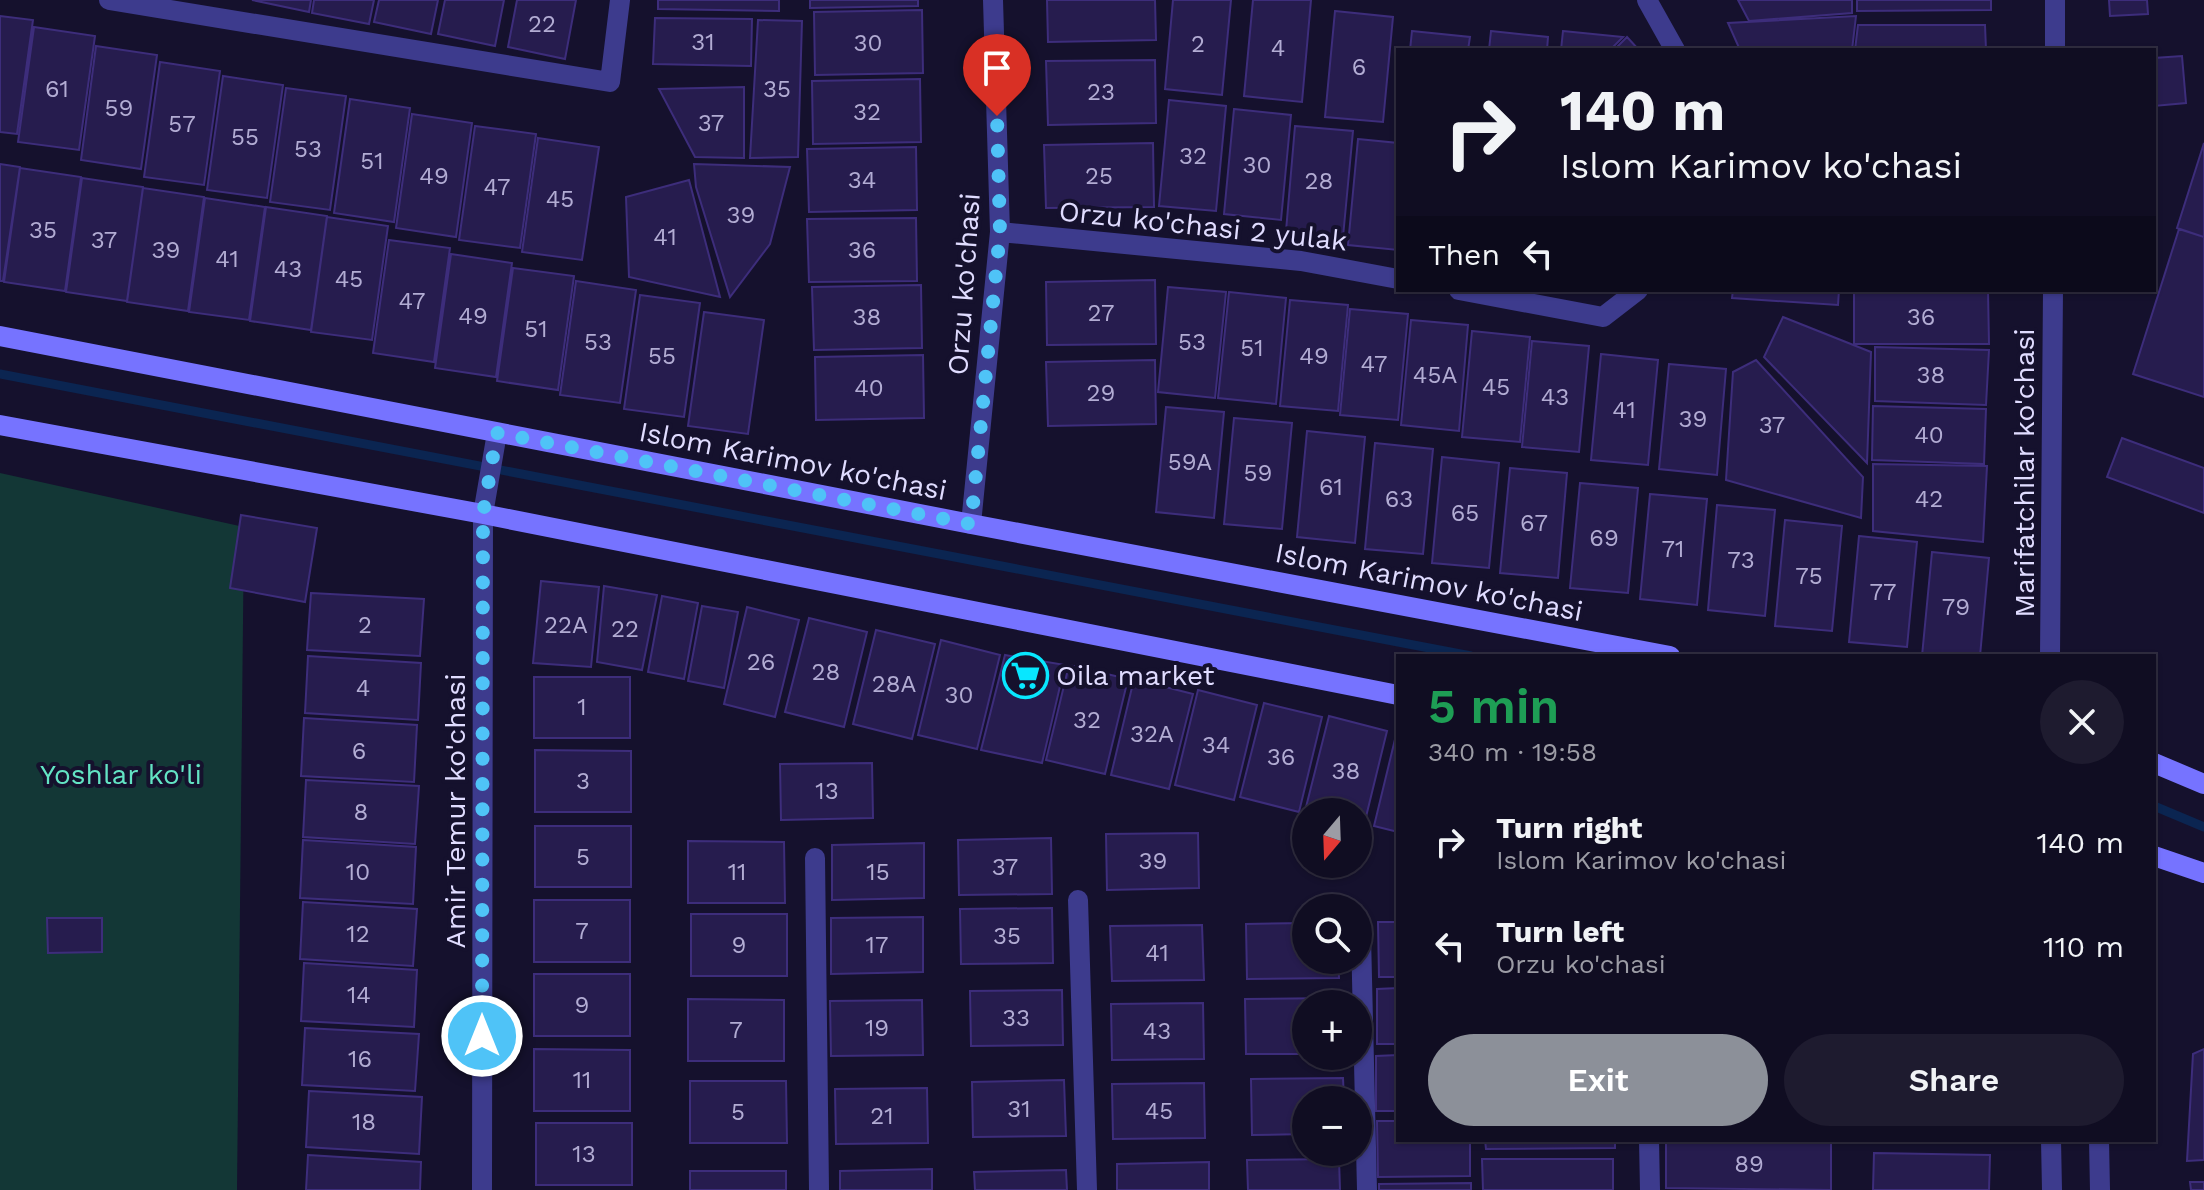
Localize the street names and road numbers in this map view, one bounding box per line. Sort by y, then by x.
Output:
street label: Orzu ko'chasi [941,192,987,376]
street label: Orzu ko'chasi 2 yulak [1057,194,1349,258]
street label: Marifatchilar ko'chasi [2008,328,2041,618]
street label: Islom Karimov ko'chasi [636,415,950,507]
street label: Islom Karimov ko'chasi [1272,536,1586,628]
street label: Amir Temur ko'chasi [439,673,472,949]

